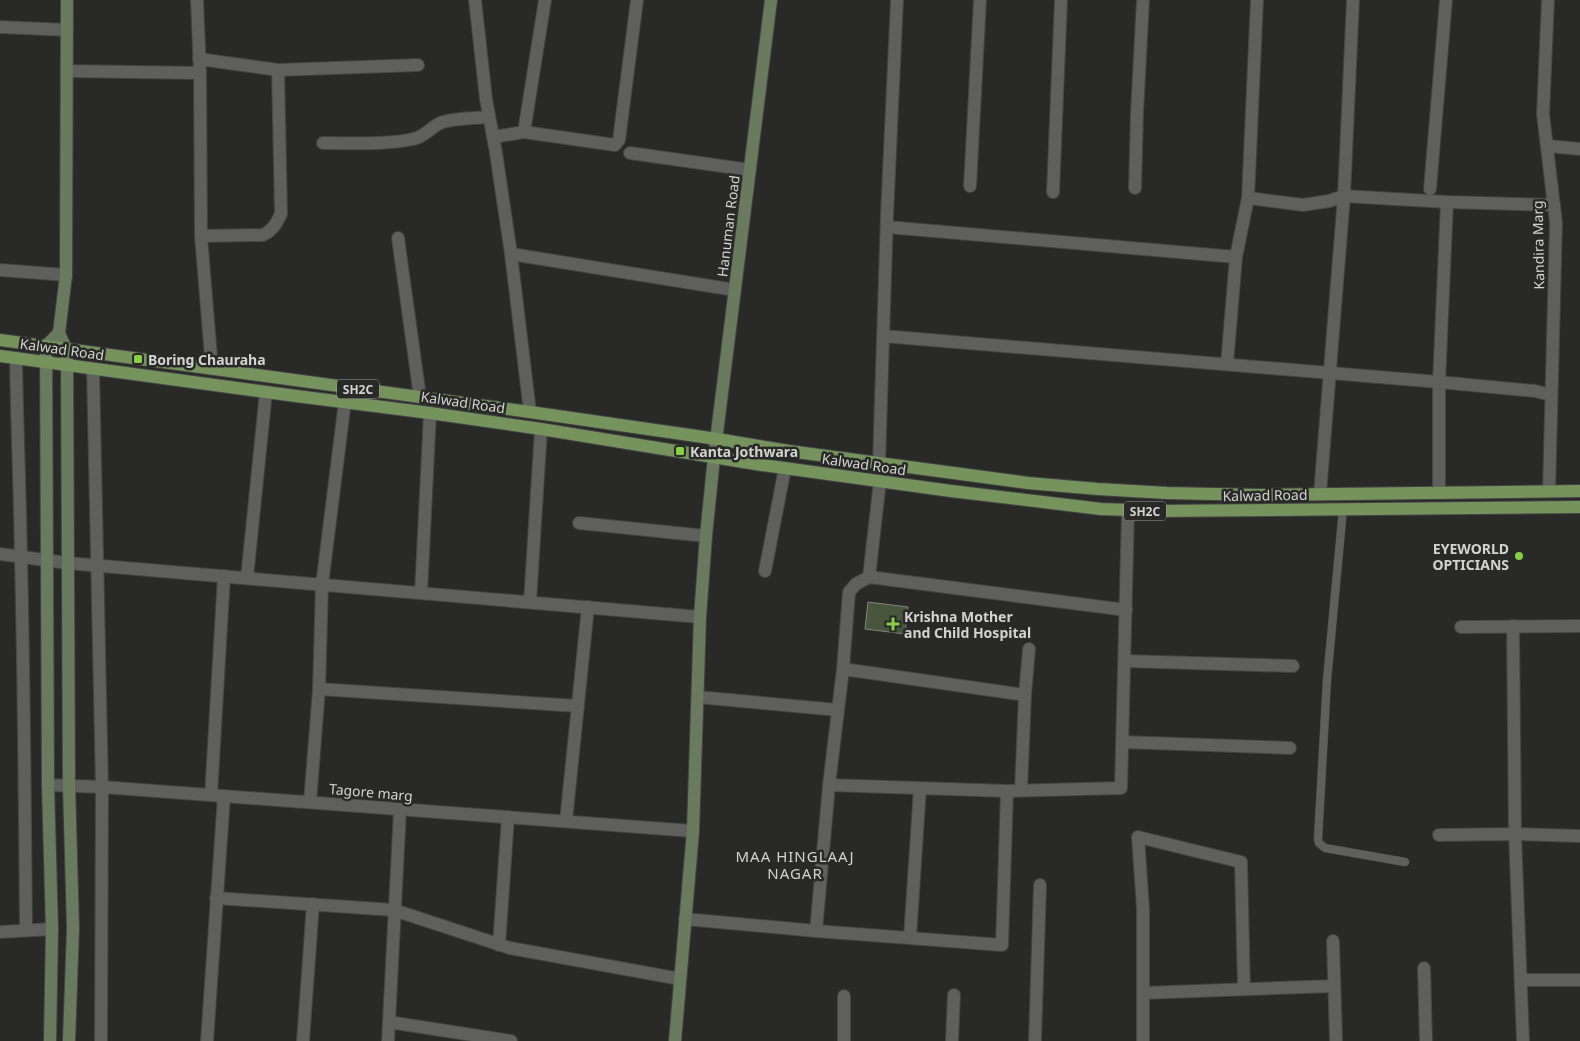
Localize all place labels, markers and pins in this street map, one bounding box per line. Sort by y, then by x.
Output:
place label: Boring Chauraha [148,350,266,369]
marker: Boring Chauraha [132,353,144,365]
place label: Kanta Jothwara [690,442,798,461]
marker: Kanta Jothwara [674,445,686,457]
place label: EYEWORLD OPTICIANS [1432,539,1509,574]
marker: EYEWORLD OPTICIANS [1513,550,1525,562]
place label: Krishna Mother and Child Hospital [904,607,1031,642]
marker: Krishna Mother and Child Hospital [886,617,900,631]

